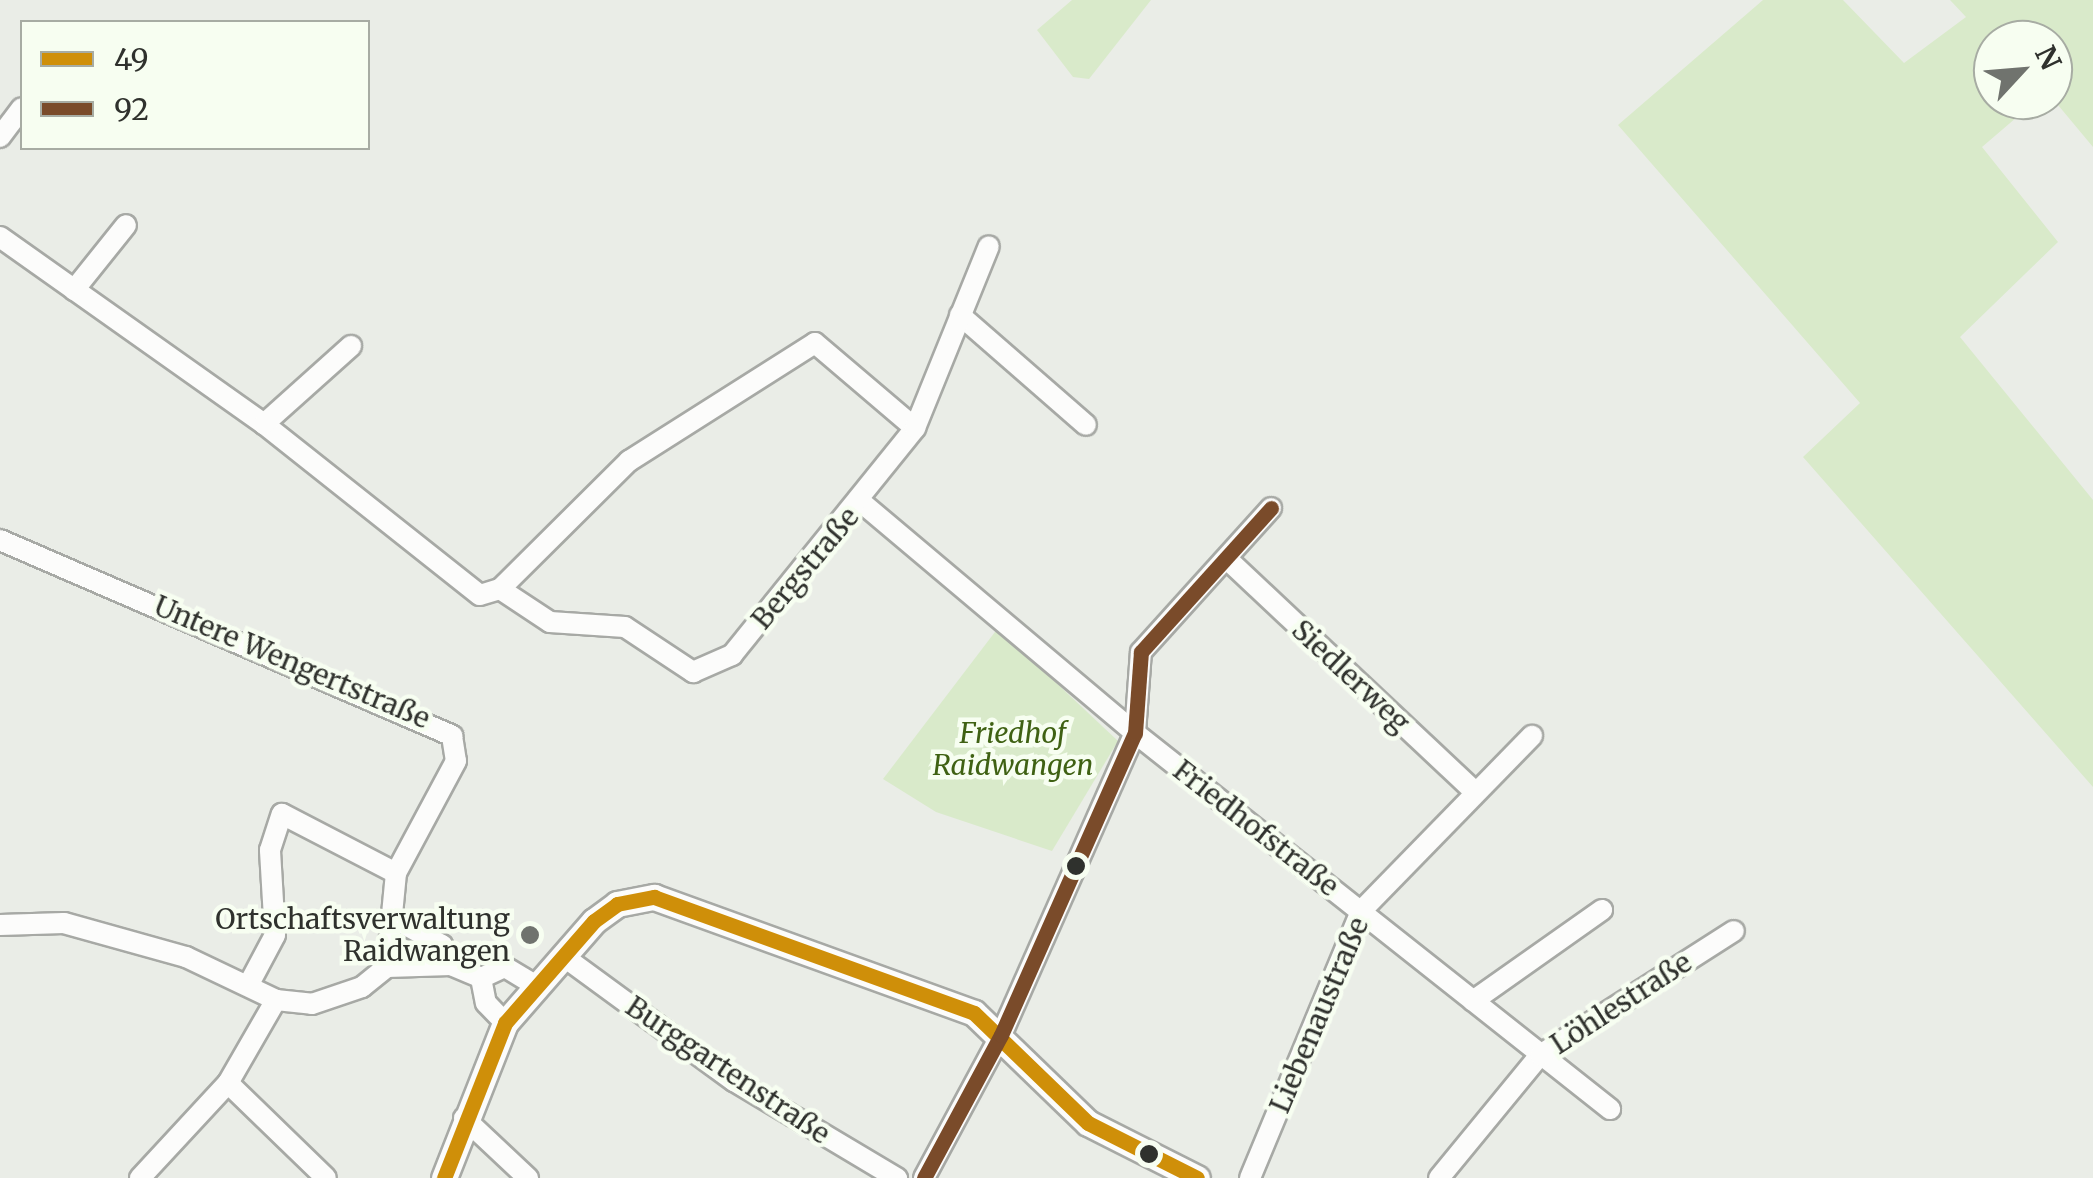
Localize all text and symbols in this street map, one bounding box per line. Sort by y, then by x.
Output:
legend [20,20,370,150]
north arrow [1973,20,2073,120]
text: 49 [114,40,149,78]
text: N [2027,40,2069,76]
text: 92 [114,90,149,128]
street label: Bergstraße [744,500,866,636]
street label: Untere Wengertstraße [149,589,435,735]
street label: Siedlerweg [1285,613,1417,739]
park label: Friedhof Raidwangen [933,716,1093,782]
street label: Friedhofstraße [1167,753,1345,903]
unlabelled marker [1066,856,1086,876]
place label: Ortschaftsverwaltung Raidwangen [215,902,510,968]
street label: Liebenaustraße [1263,912,1375,1118]
marker: Ortschaftsverwaltung Raidwangen [519,924,541,946]
street label: Löhlestraße [1544,945,1698,1061]
street label: Burggartenstraße [620,989,836,1151]
unlabelled marker [1139,1144,1159,1164]

